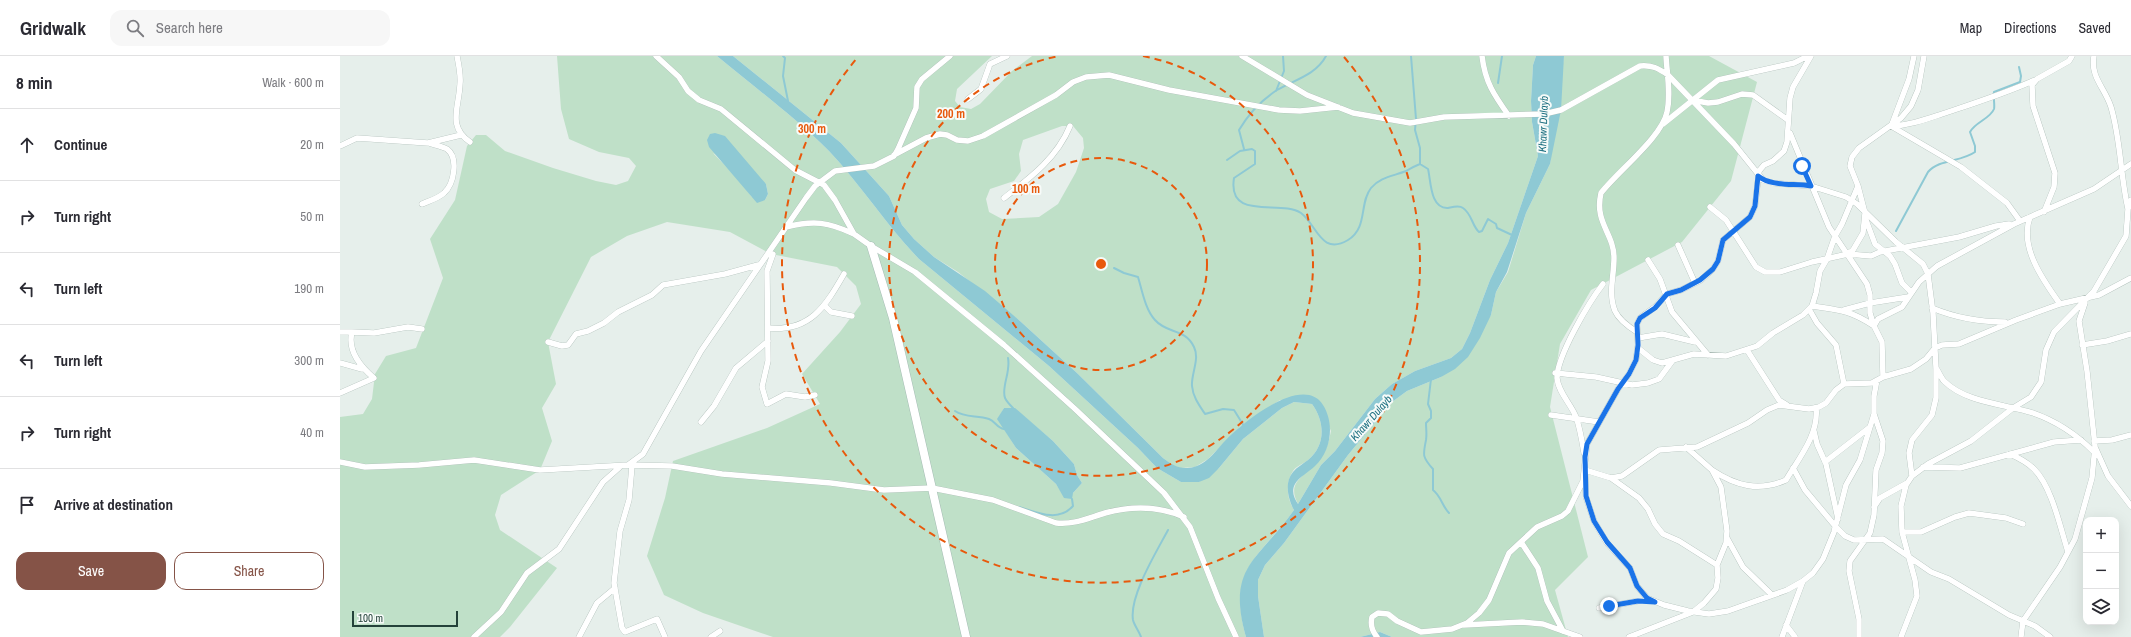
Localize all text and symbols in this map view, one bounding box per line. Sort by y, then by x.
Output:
search box [110,10,390,46]
text: Gridwalk [20,15,86,41]
icon: search [124,17,146,39]
text: Search here [156,17,223,38]
text: Map [1960,19,1982,37]
text: Directions [2004,19,2056,37]
text: Saved [2078,19,2111,37]
text: 8 min [16,71,52,94]
text: Walk · 600 m [262,74,324,91]
water label: Khawr Dulayb [1535,96,1551,152]
text: 200 m [937,106,965,122]
text: 300 m [798,121,826,137]
icon: ahead [16,134,38,156]
text: Continue [54,134,107,155]
text: 20 m [300,136,324,153]
route start [1793,157,1811,175]
text: 100 m [1012,181,1040,197]
icon: right [16,206,38,228]
text: Turn right [54,206,111,227]
text: 50 m [300,208,324,225]
centre of rings [1094,257,1108,271]
icon: left [16,278,38,300]
text: Turn left [54,278,102,299]
text: 190 m [294,280,324,297]
icon: left [16,350,38,372]
text: Turn left [54,350,102,371]
text: 300 m [294,352,324,369]
water label: Khawr Dulayb [1347,392,1395,444]
icon: right [16,422,38,444]
text: Turn right [54,422,111,443]
text: 40 m [300,424,324,441]
icon: arrive [16,494,38,516]
text: Arrive at destination [54,494,173,515]
map controls [2083,517,2119,625]
button: + [2083,517,2119,553]
button: Save [16,552,166,590]
button: Share [174,552,324,590]
button: − [2083,553,2119,589]
button: layers [2083,589,2119,625]
route end [1600,597,1618,615]
scale bar [352,609,458,628]
text: 100 m [358,611,383,625]

